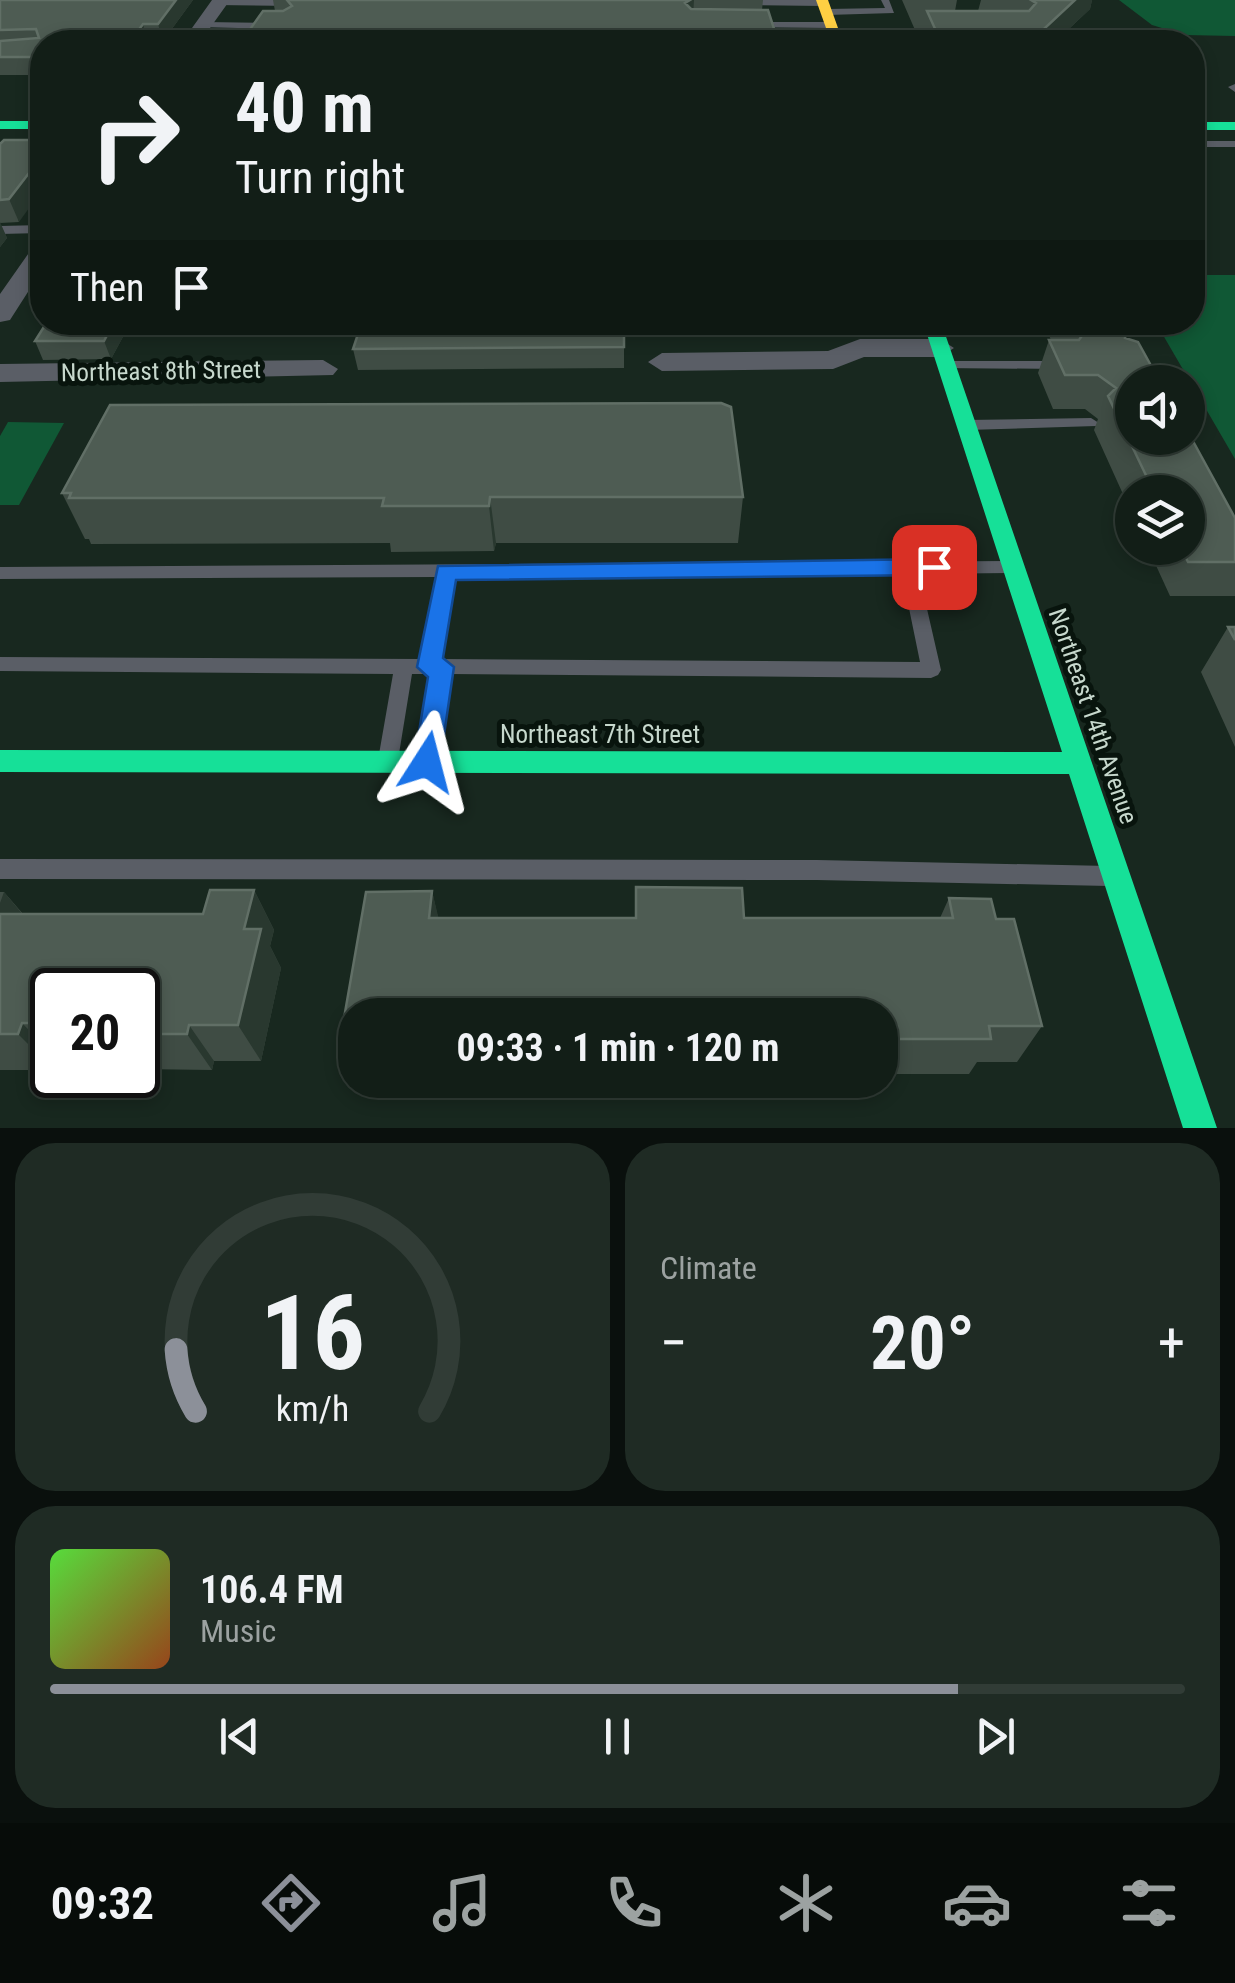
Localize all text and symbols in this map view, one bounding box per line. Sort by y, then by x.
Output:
text: 40 m [235,67,374,149]
icon: right [70,70,200,200]
text: Turn right [235,151,405,204]
icon: arrive [164,260,219,315]
text: Then [70,266,144,310]
street label: Northeast 8th Street [61,355,261,387]
map controls [1115,365,1205,565]
button: sound [1115,365,1205,455]
button: layers [1115,475,1205,565]
pin [892,525,977,610]
icon: arrive [907,540,962,595]
street label: Northeast 14th Avenue [1043,605,1143,827]
position arrow [375,710,479,814]
street label: Northeast 7th Street [500,720,700,749]
speed limit sign: 20 [30,968,160,1098]
text: 09:33 · 1 min · 120 m [457,1026,779,1070]
text: Climate [660,1249,757,1287]
text: 16 [260,1273,365,1394]
text: 20° [870,1299,975,1387]
text: − [660,1311,688,1375]
text: + [1158,1311,1185,1375]
text: km/h [276,1388,349,1430]
text: 106.4 FM [200,1568,344,1612]
text: Music [200,1612,276,1650]
icon: previous [212,1709,267,1764]
icon: pause [590,1709,645,1764]
icon: next [968,1709,1023,1764]
icon: directions [256,1868,326,1938]
icon: music [427,1868,497,1938]
icon: phone [599,1868,669,1938]
icon: climate [771,1868,841,1938]
icon: car [942,1868,1012,1938]
icon: filters [1114,1868,1184,1938]
text: 09:32 [51,1877,154,1930]

